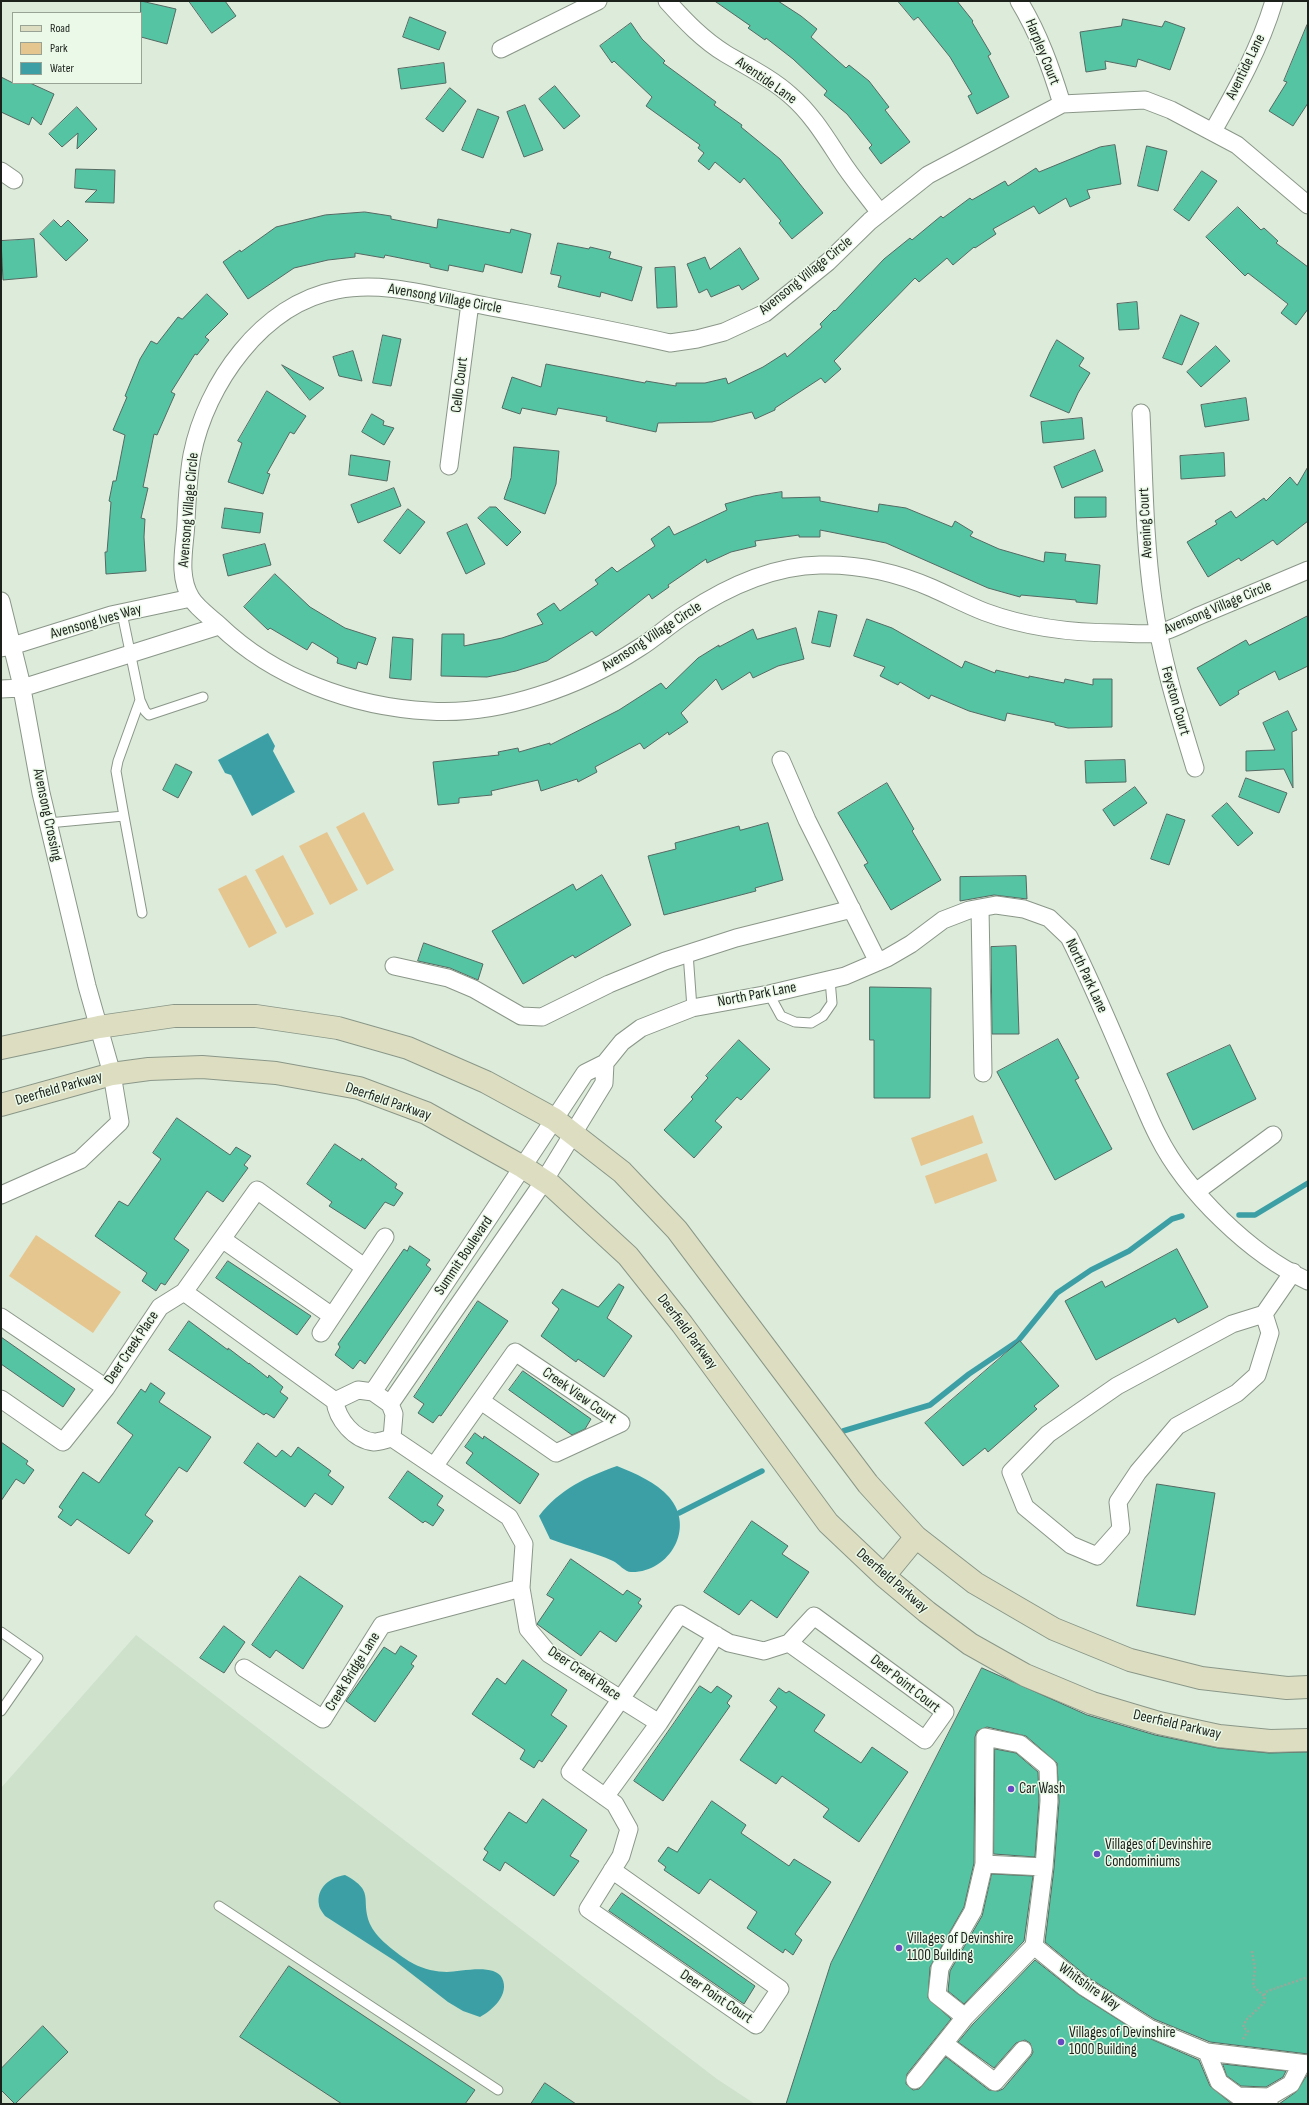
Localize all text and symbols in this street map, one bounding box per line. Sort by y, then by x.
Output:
legend [12,12,142,84]
street label: Harpley Court [1021,16,1063,88]
text: Road [50,21,70,36]
street label: Aventide Lane [1223,31,1269,103]
text: Park [50,41,68,56]
street label: Aventide Lane [732,53,800,109]
text: Water [50,61,74,76]
street label: Avensong Village Circle [756,233,856,319]
street label: Avensong Village Circle [387,280,503,318]
street label: Cello Court [448,356,472,414]
street label: Avensong Village Circle [175,452,203,568]
street label: Avening Court [1135,487,1157,559]
street label: Avensong Village Circle [1162,577,1274,639]
street label: Avensong Village Circle [599,598,705,676]
street label: Avensong Ives Way [48,600,144,644]
street label: Feyston Court [1157,665,1193,737]
street label: Avensong Crossing [28,767,66,863]
street label: North Park Lane [1061,936,1111,1016]
street label: North Park Lane [716,979,798,1011]
street label: Deerfield Parkway [13,1068,105,1110]
street label: Deerfield Parkway [343,1079,433,1125]
street label: Summit Boulevard [431,1213,497,1299]
street label: Deerfield Parkway [653,1291,721,1373]
street label: Deer Creek Place [101,1308,163,1388]
street label: Creek View Court [538,1364,620,1428]
street label: Deerfield Parkway [852,1545,932,1617]
street label: Creek Bridge Lane [322,1629,384,1715]
street label: Deer Creek Place [544,1643,624,1705]
street label: Deer Point Court [866,1651,944,1717]
street label: Deerfield Parkway [1131,1706,1223,1744]
place label: Car Wash [1019,1780,1065,1798]
marker: Car Wash [1006,1784,1016,1794]
place label: Villages of Devinshire Condominiums [1105,1836,1212,1871]
marker: Villages of Devinshire Condominiums [1092,1849,1102,1859]
place label: Villages of Devinshire 1100 Building [907,1930,1014,1965]
marker: Villages of Devinshire 1100 Building [894,1943,904,1953]
street label: Whitshire Way [1055,1959,1123,2015]
street label: Deer Point Court [676,1966,756,2028]
place label: Villages of Devinshire 1000 Building [1069,2024,1176,2059]
marker: Villages of Devinshire 1000 Building [1056,2037,1066,2047]

